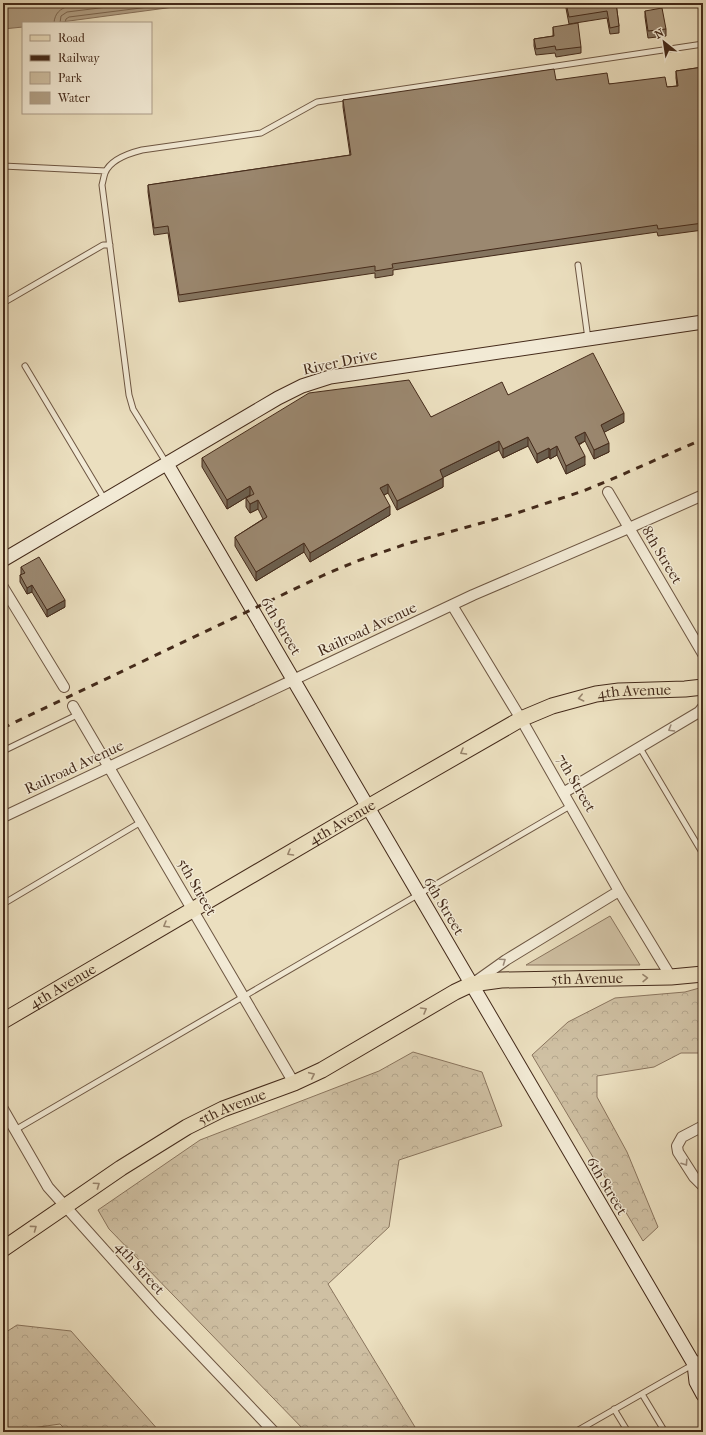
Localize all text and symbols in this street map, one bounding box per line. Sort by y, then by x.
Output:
legend [22,22,152,114]
north arrow [644,22,684,62]
text: N [652,26,667,41]
text: Road [58,31,85,45]
text: Railway [58,51,100,65]
text: Park [58,71,83,85]
text: Water [57,91,91,105]
street label: River Drive [301,345,380,379]
street label: 8th Street [638,523,687,588]
street label: 6th Street [257,594,306,659]
street label: Railroad Avenue [315,598,420,660]
street label: 4th Avenue [596,680,672,703]
one-way arrow [578,693,584,701]
one-way arrow [668,724,675,732]
street label: Railroad Avenue [22,736,127,798]
one-way arrow [460,747,467,754]
street label: 7th Street [552,751,600,816]
street label: 4th Avenue [305,795,379,849]
one-way arrow [287,848,295,855]
street label: 5th Street [173,855,221,919]
street label: 6th Street [420,874,469,939]
one-way arrow [163,921,170,928]
street label: 4th Avenue [26,959,100,1013]
one-way arrow [499,959,506,966]
street label: 5th Avenue [551,969,624,988]
one-way arrow [642,974,648,982]
one-way arrow [420,1007,427,1014]
one-way arrow [307,1072,315,1080]
street label: 5th Avenue [195,1085,269,1129]
street label: 6th Street [583,1154,632,1219]
one-way arrow [680,1159,688,1166]
one-way arrow [93,1183,100,1190]
one-way arrow [30,1225,37,1233]
street label: 4th Street [111,1238,169,1299]

